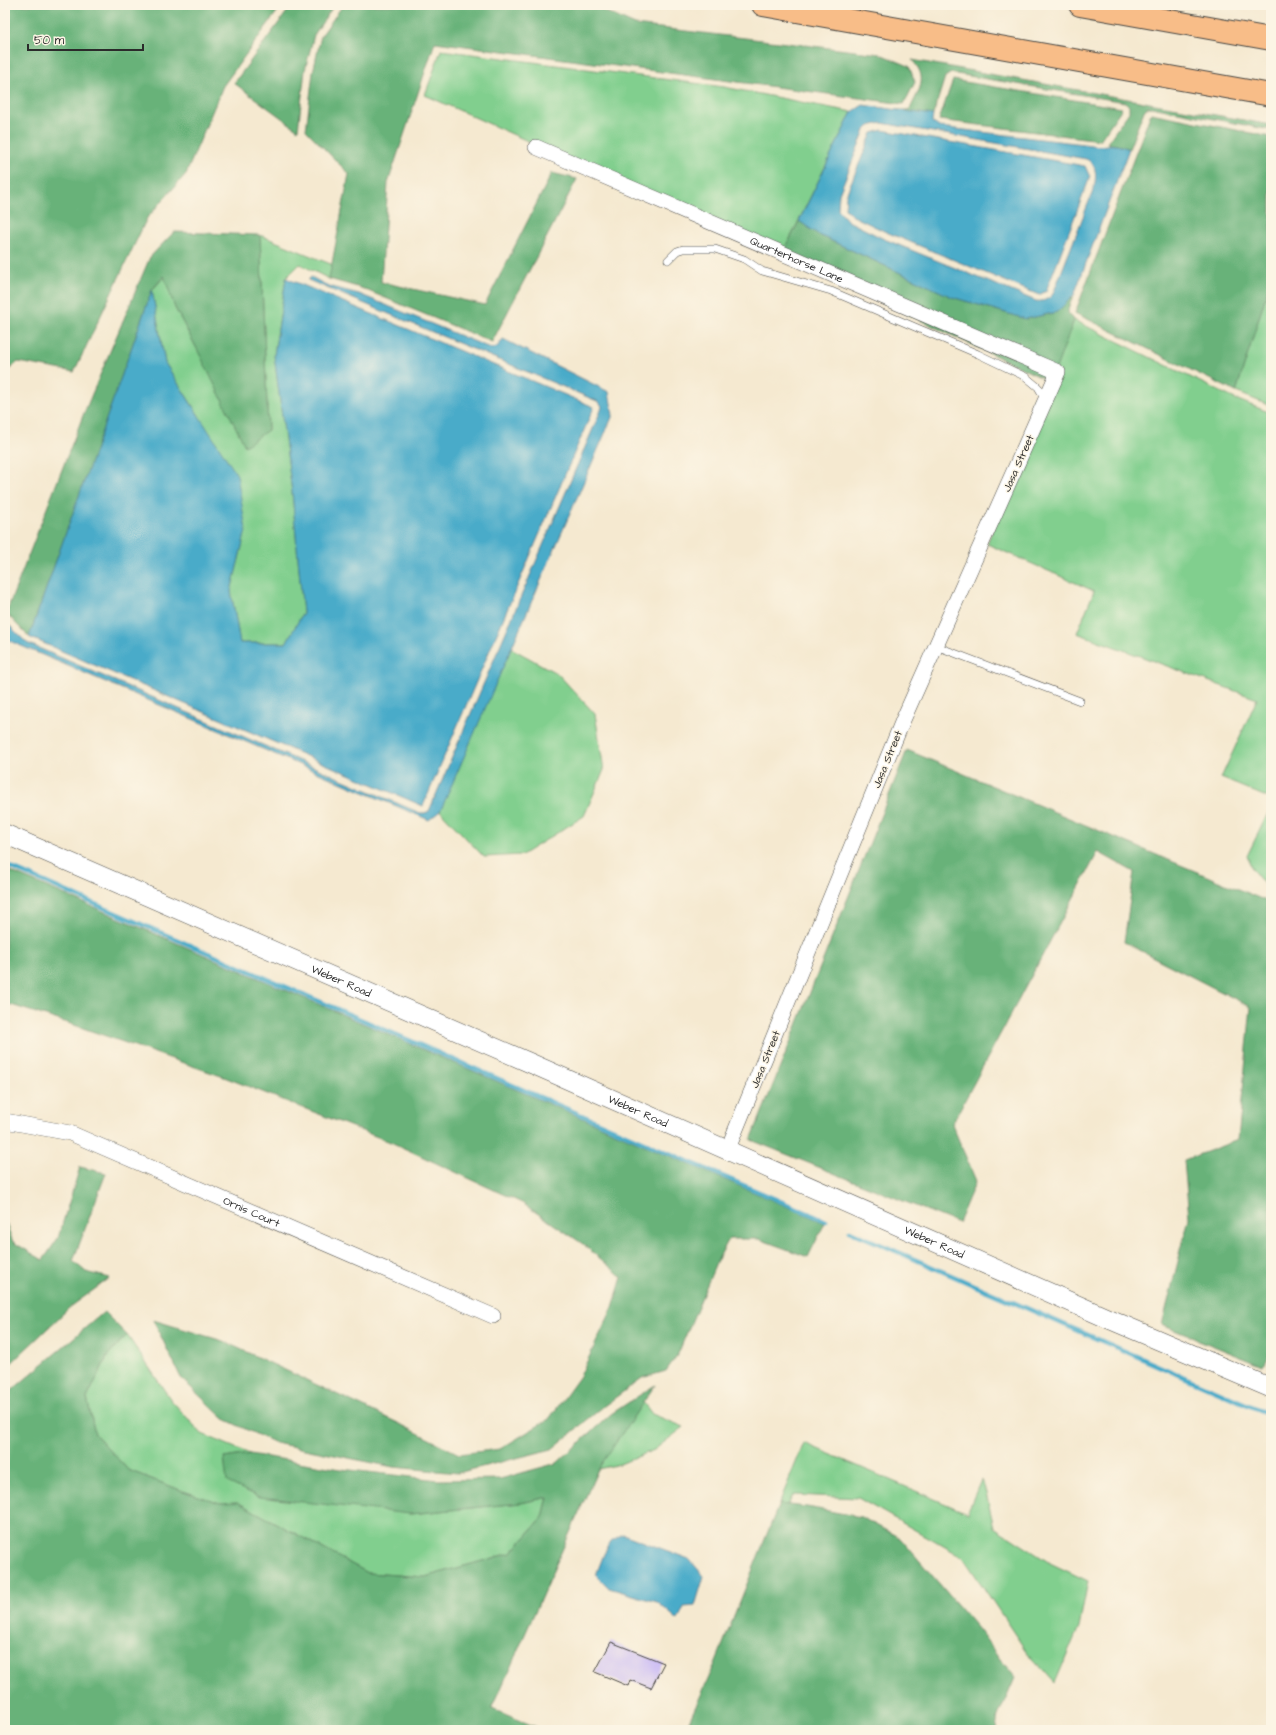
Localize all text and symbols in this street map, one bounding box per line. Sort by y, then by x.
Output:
scale bar [28,26,143,52]
text: 50 m [34,32,65,49]
street label: Quarterhorse Lane [748,233,845,287]
street label: Jasa Street [999,432,1038,494]
street label: Jasa Street [869,728,906,790]
street label: Weber Road [309,961,374,1001]
street label: Jasa Street [747,1028,784,1090]
street label: Weber Road [606,1091,671,1131]
street label: Ornis Court [221,1193,283,1231]
street label: Weber Road [902,1222,967,1262]

